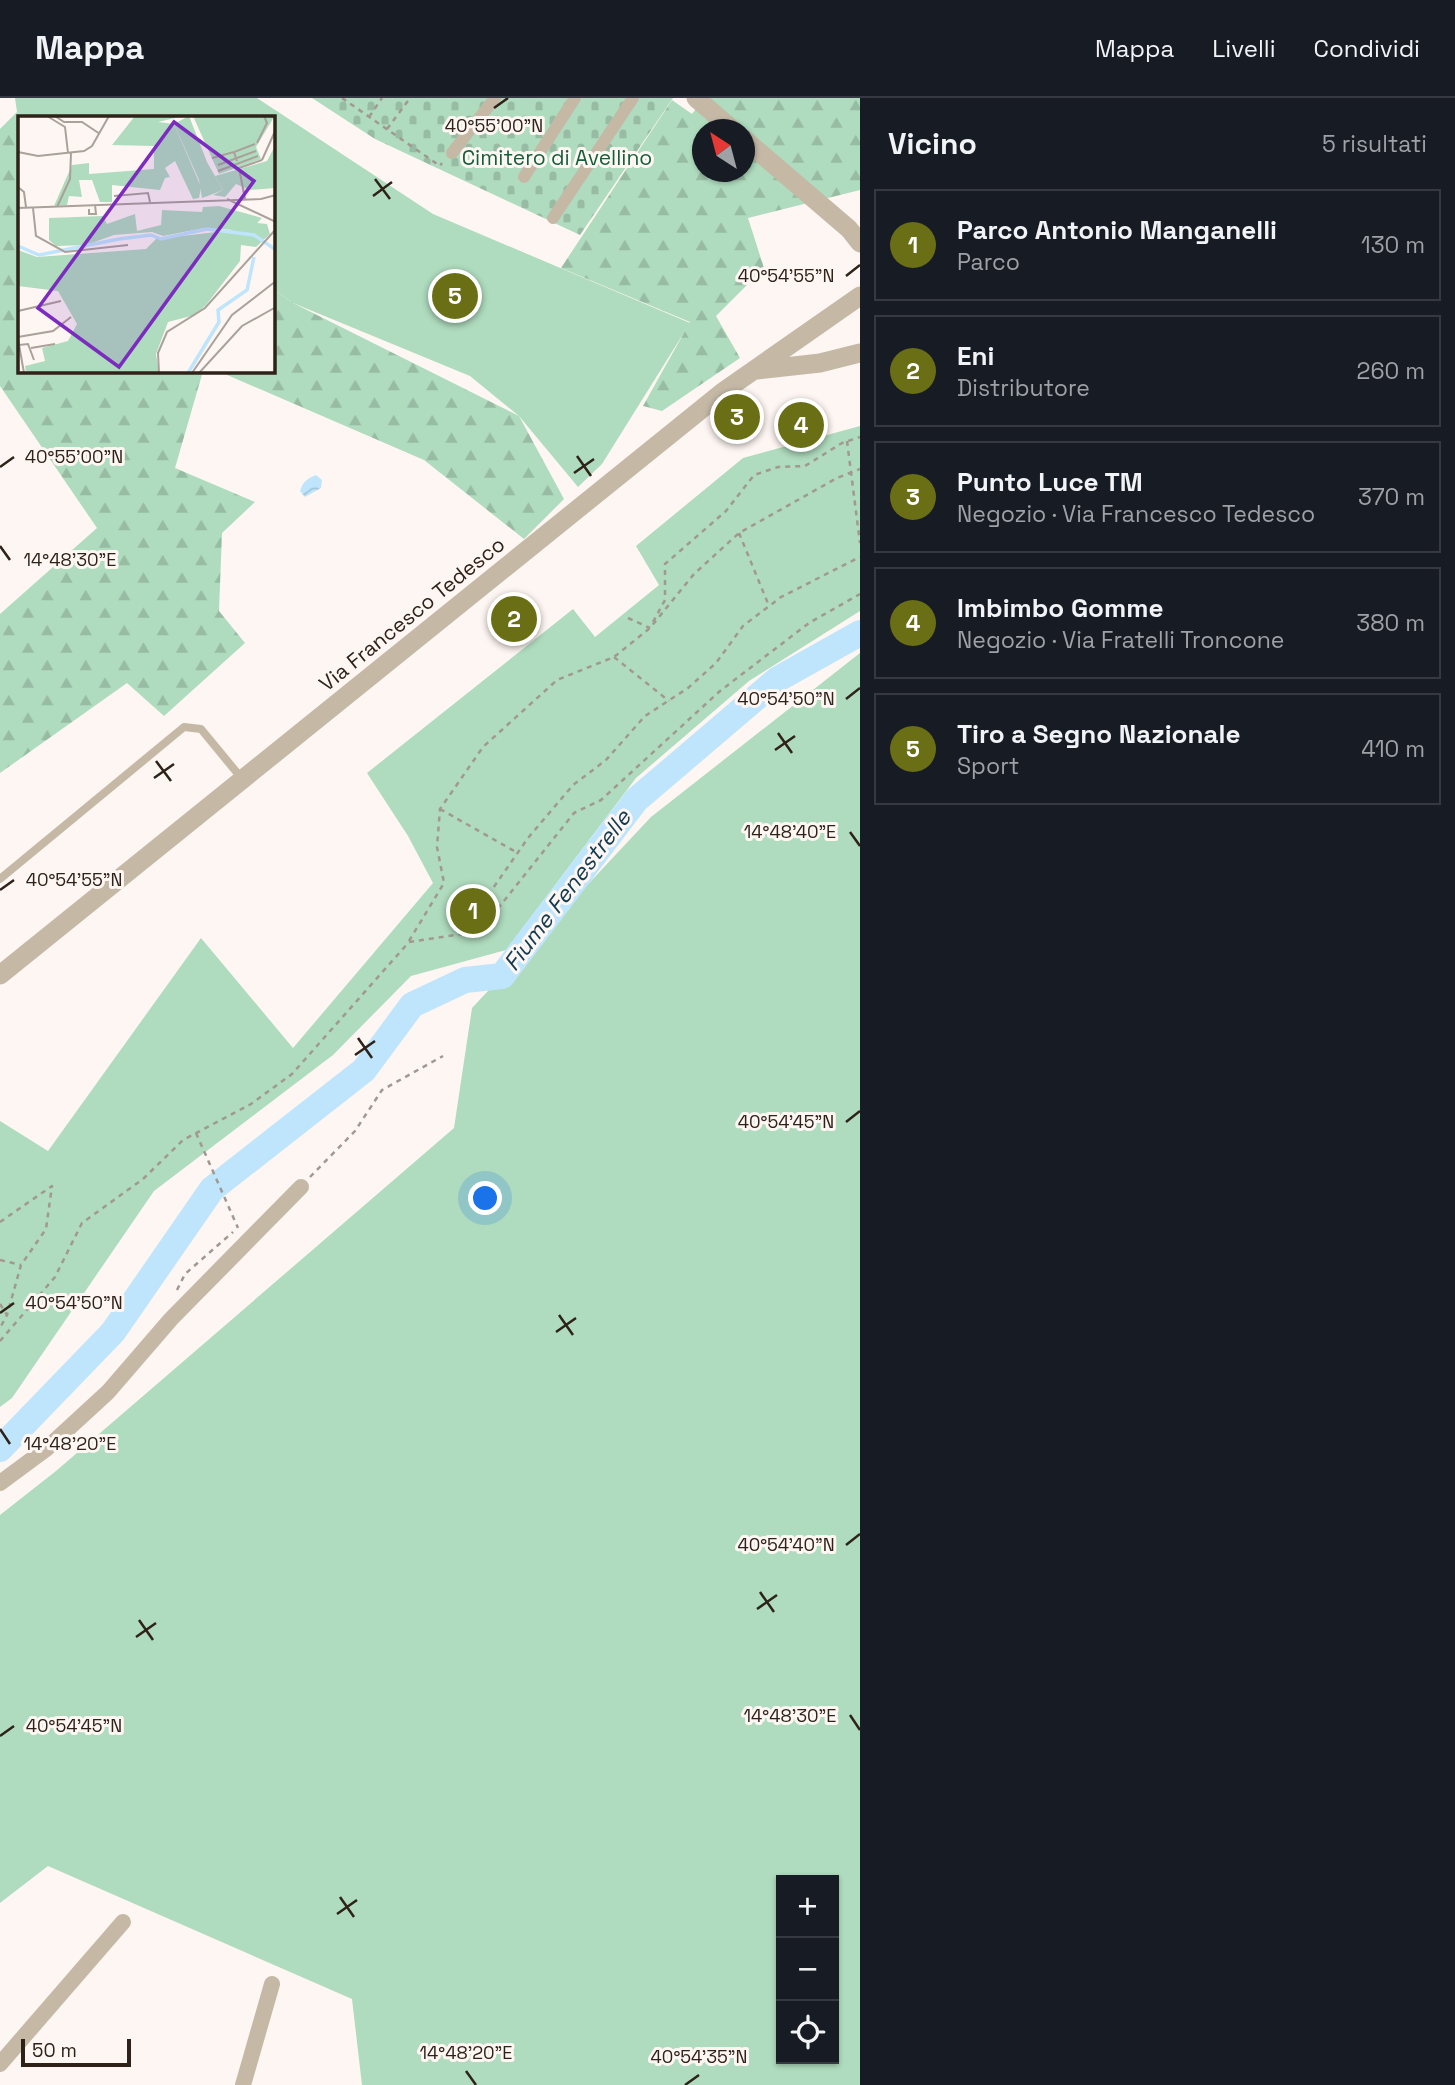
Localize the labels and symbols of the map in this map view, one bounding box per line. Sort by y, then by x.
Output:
text: 40°55'00"N [445,114,543,137]
inset map [18,116,275,373]
north arrow [692,119,755,182]
park label: Cimitero di Avellino [462,144,652,171]
text: 40°54'55"N [738,264,834,287]
pin: 5 [432,270,478,322]
pin: 3 [714,391,760,443]
pin: 4 [778,399,824,451]
text: 40°55'00"N [25,445,123,468]
street label: Via Francesco Tedesco [313,530,510,697]
text: 14°48'30"E [24,548,116,571]
pin: 2 [491,593,537,645]
text: 40°54'50"N [737,687,835,710]
water label: Fiume Fenestrelle [497,802,638,977]
text: 14°48'40"E [744,820,836,843]
text: 40°54'55"N [26,868,122,891]
pin: 1 [450,885,496,937]
text: 40°54'45"N [738,1110,834,1133]
your location [468,1181,502,1215]
text: 40°54'50"N [25,1291,123,1314]
text: 14°48'20"E [24,1432,116,1455]
text: 40°54'40"N [737,1533,835,1556]
text: 14°48'30"E [744,1704,836,1727]
text: 40°54'45"N [26,1714,122,1737]
scale bar [21,2036,131,2068]
text: 14°48'20"E [420,2041,512,2064]
text: 40°54'35"N [651,2045,747,2068]

